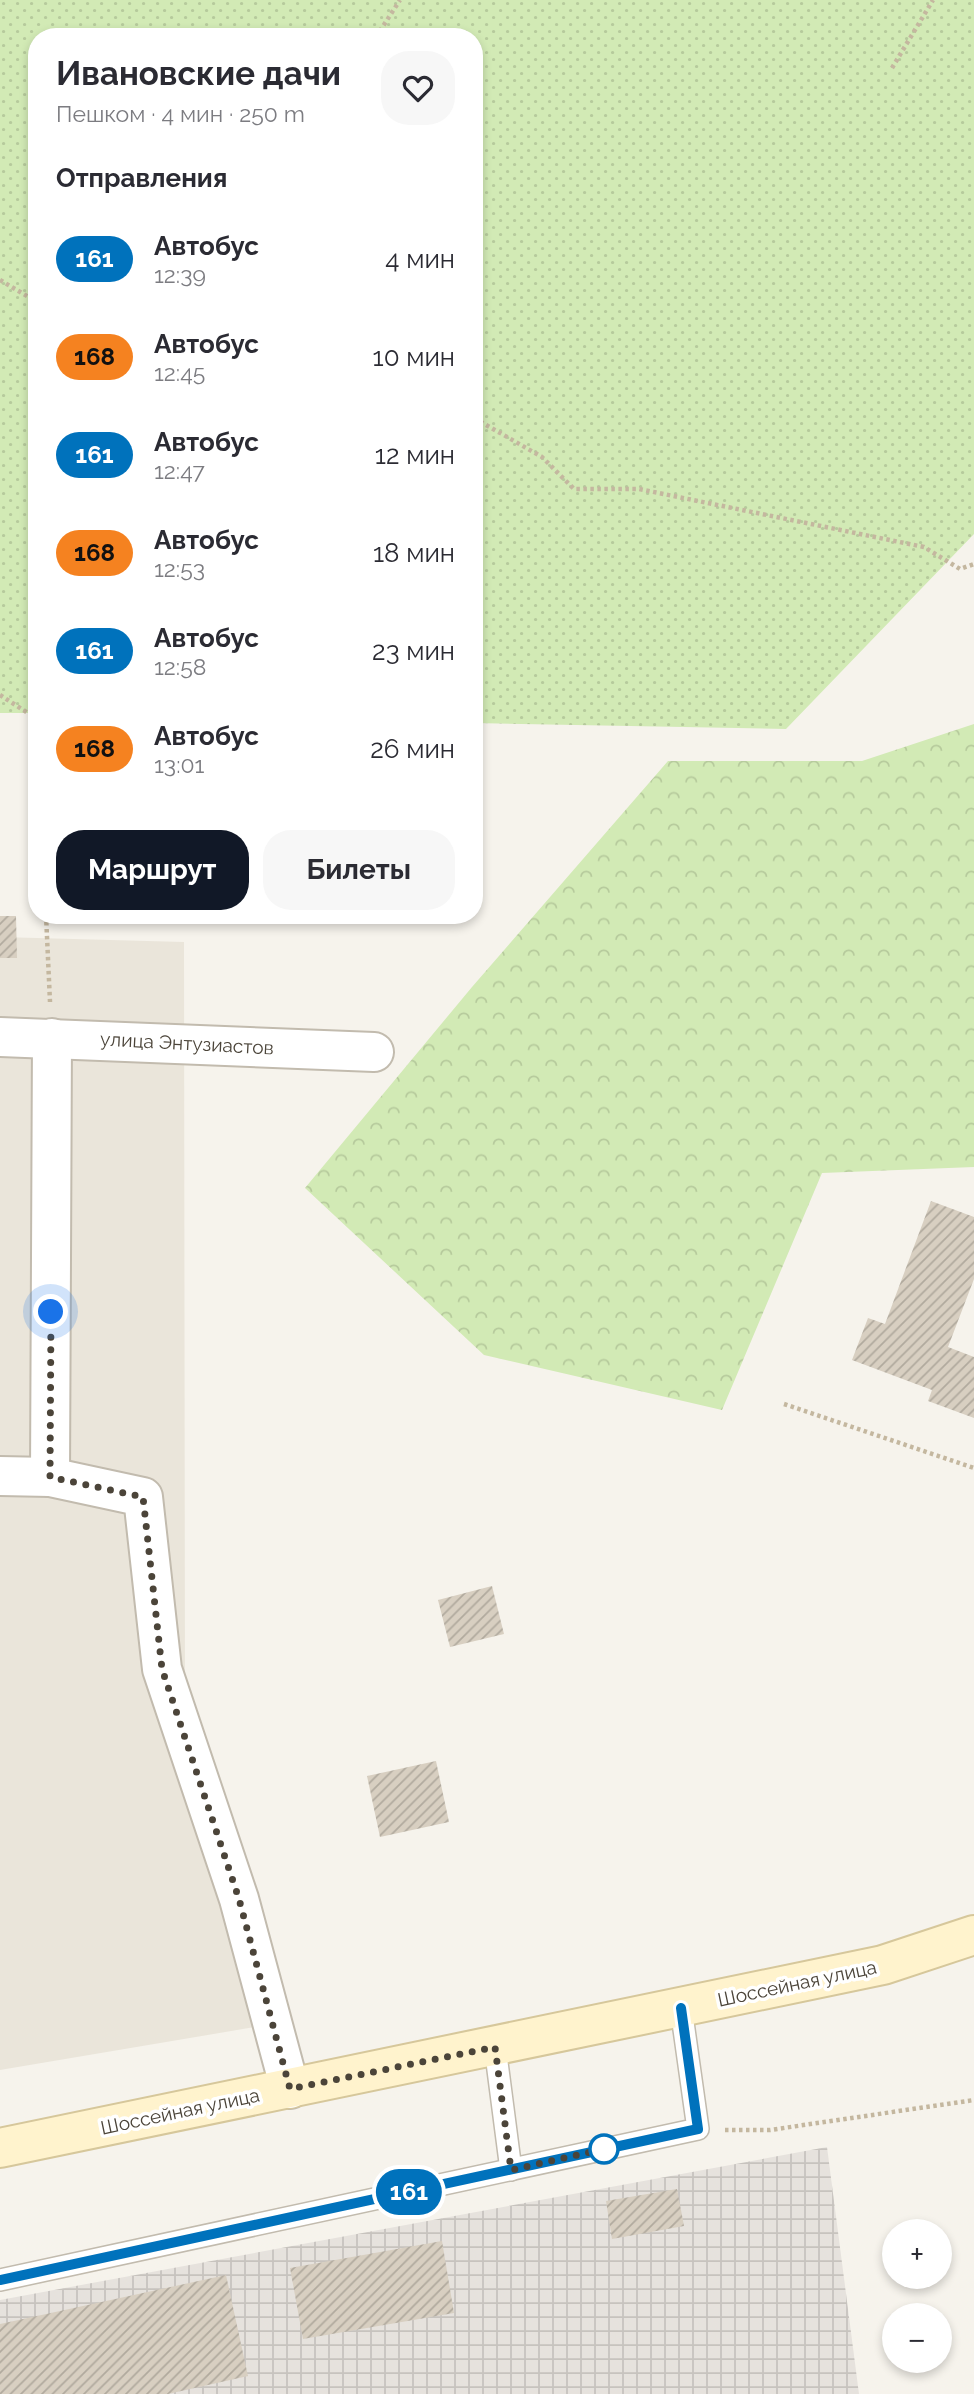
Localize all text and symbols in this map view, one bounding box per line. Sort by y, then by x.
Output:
button: heart [381,51,455,125]
text: Ивановские дачи [56,54,341,93]
text: Пешком · 4 мин · 250 m [56,100,305,127]
text: Отправления [56,163,227,193]
text: Автобус [154,231,259,261]
text: 161 [75,244,114,273]
text: 4 мин [385,244,455,274]
text: 12:39 [154,261,206,288]
text: Автобус [154,329,259,359]
text: 168 [74,342,115,371]
text: 10 мин [373,342,455,372]
text: 12:45 [154,359,205,386]
text: Автобус [154,427,259,457]
text: 161 [75,440,114,469]
text: 12 мин [375,440,455,470]
text: 12:47 [154,457,205,484]
text: Автобус [154,525,259,555]
text: 168 [74,538,115,567]
text: 18 мин [373,538,455,568]
text: 12:53 [154,555,205,582]
text: Автобус [154,623,259,653]
text: 161 [75,636,114,665]
text: 23 мин [372,636,455,666]
text: 12:58 [154,653,206,680]
text: Автобус [154,721,259,751]
text: 168 [74,734,115,763]
text: 26 мин [370,734,455,764]
text: 13:01 [154,751,204,778]
button: Маршрут [56,830,249,910]
button: Билеты [263,830,455,910]
street label: улица Энтузиастов [100,1027,274,1059]
your location [33,1294,68,1329]
street label: Шоссейная улица [716,1955,878,2011]
street label: Шоссейная улица [99,2083,261,2139]
unlabelled marker [589,2134,619,2164]
line badge: 161 [369,2169,449,2215]
text: 161 [390,2177,428,2206]
map controls [882,2219,952,2373]
button: + [882,2219,952,2289]
button: − [882,2303,952,2373]

